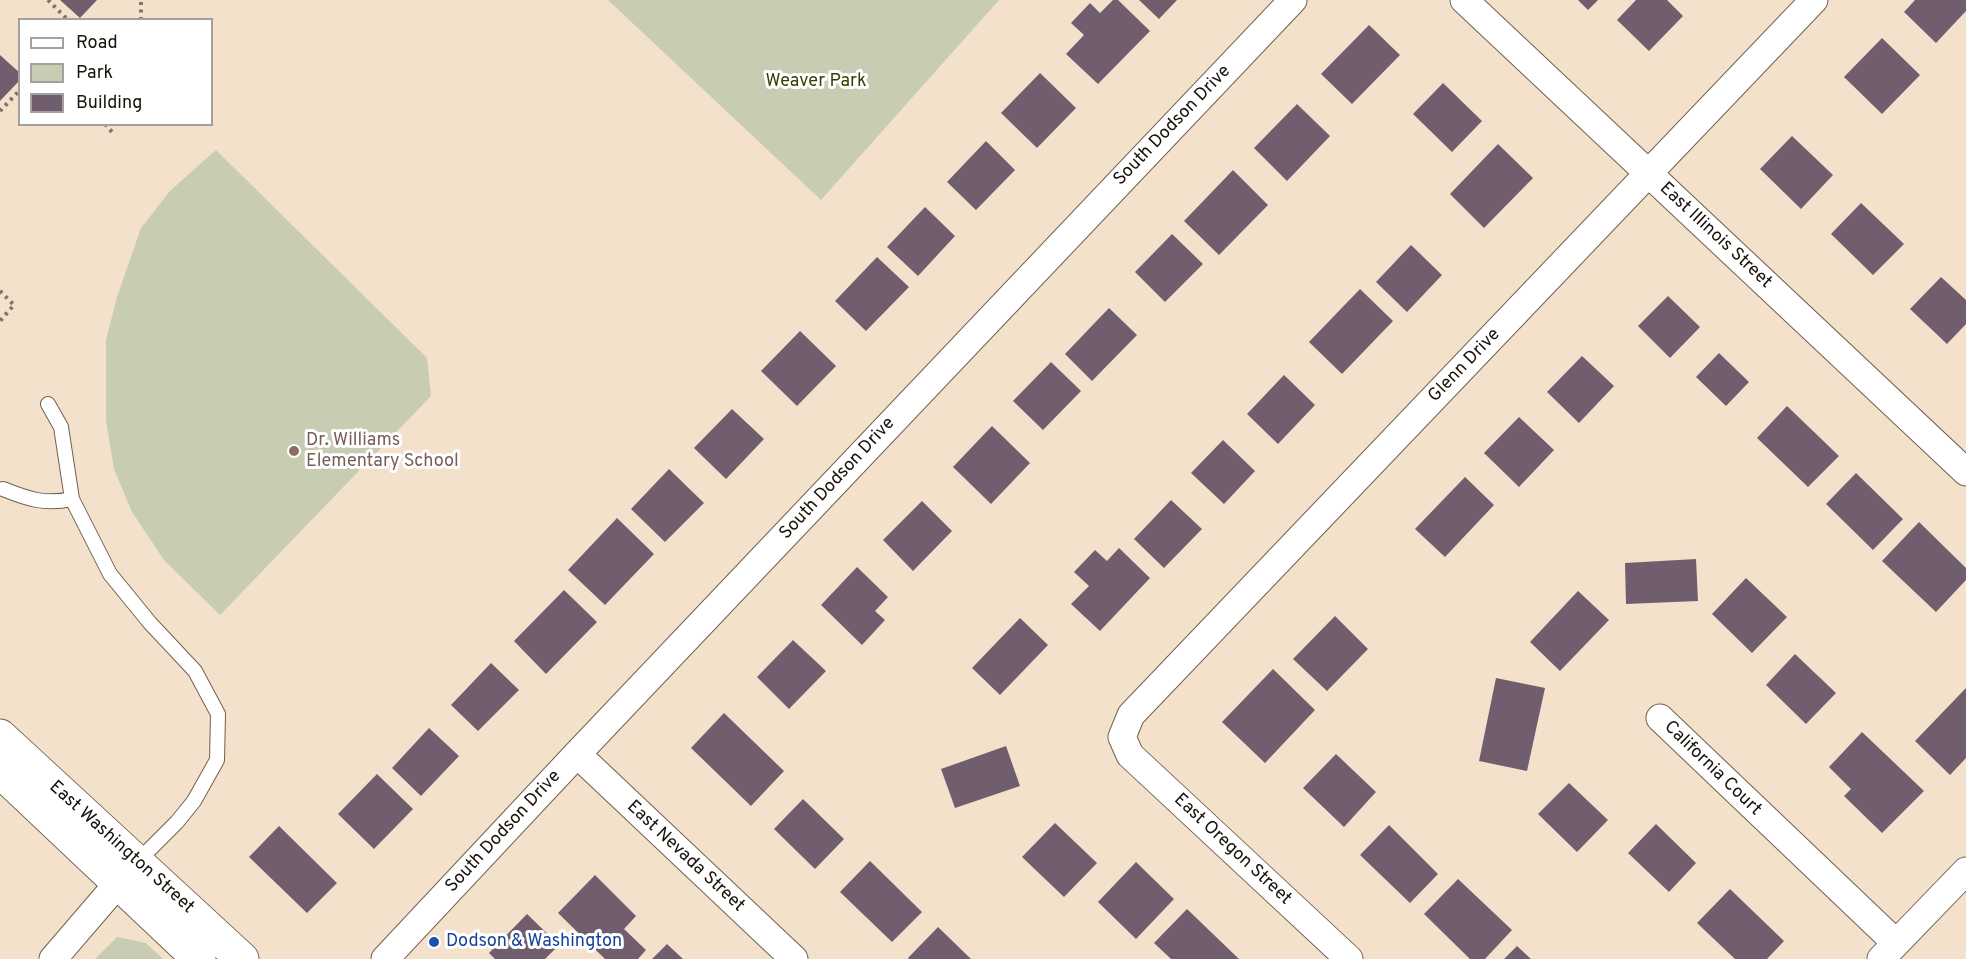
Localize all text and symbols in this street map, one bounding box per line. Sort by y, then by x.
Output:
legend [18,18,213,126]
text: Road [76,32,118,55]
street label: South Dodson Drive [1110,61,1236,191]
text: Park [76,62,113,85]
park label: Weaver Park [765,71,867,93]
text: Building [76,92,142,115]
street label: East Illinois Street [1654,178,1776,294]
street label: Glenn Drive [1424,325,1506,407]
street label: South Dodson Drive [776,413,900,545]
place label: Dr. Williams Elementary School [306,430,459,472]
marker: Dr. Williams Elementary School [287,444,301,458]
street label: California Court [1659,717,1765,821]
street label: South Dodson Drive [442,766,566,898]
street label: East Washington Street [44,777,198,919]
street label: East Oregon Street [1169,790,1295,910]
street label: East Nevada Street [621,797,749,917]
place label: Dodson & Washington [446,931,622,953]
marker: Dodson & Washington [427,935,441,949]

